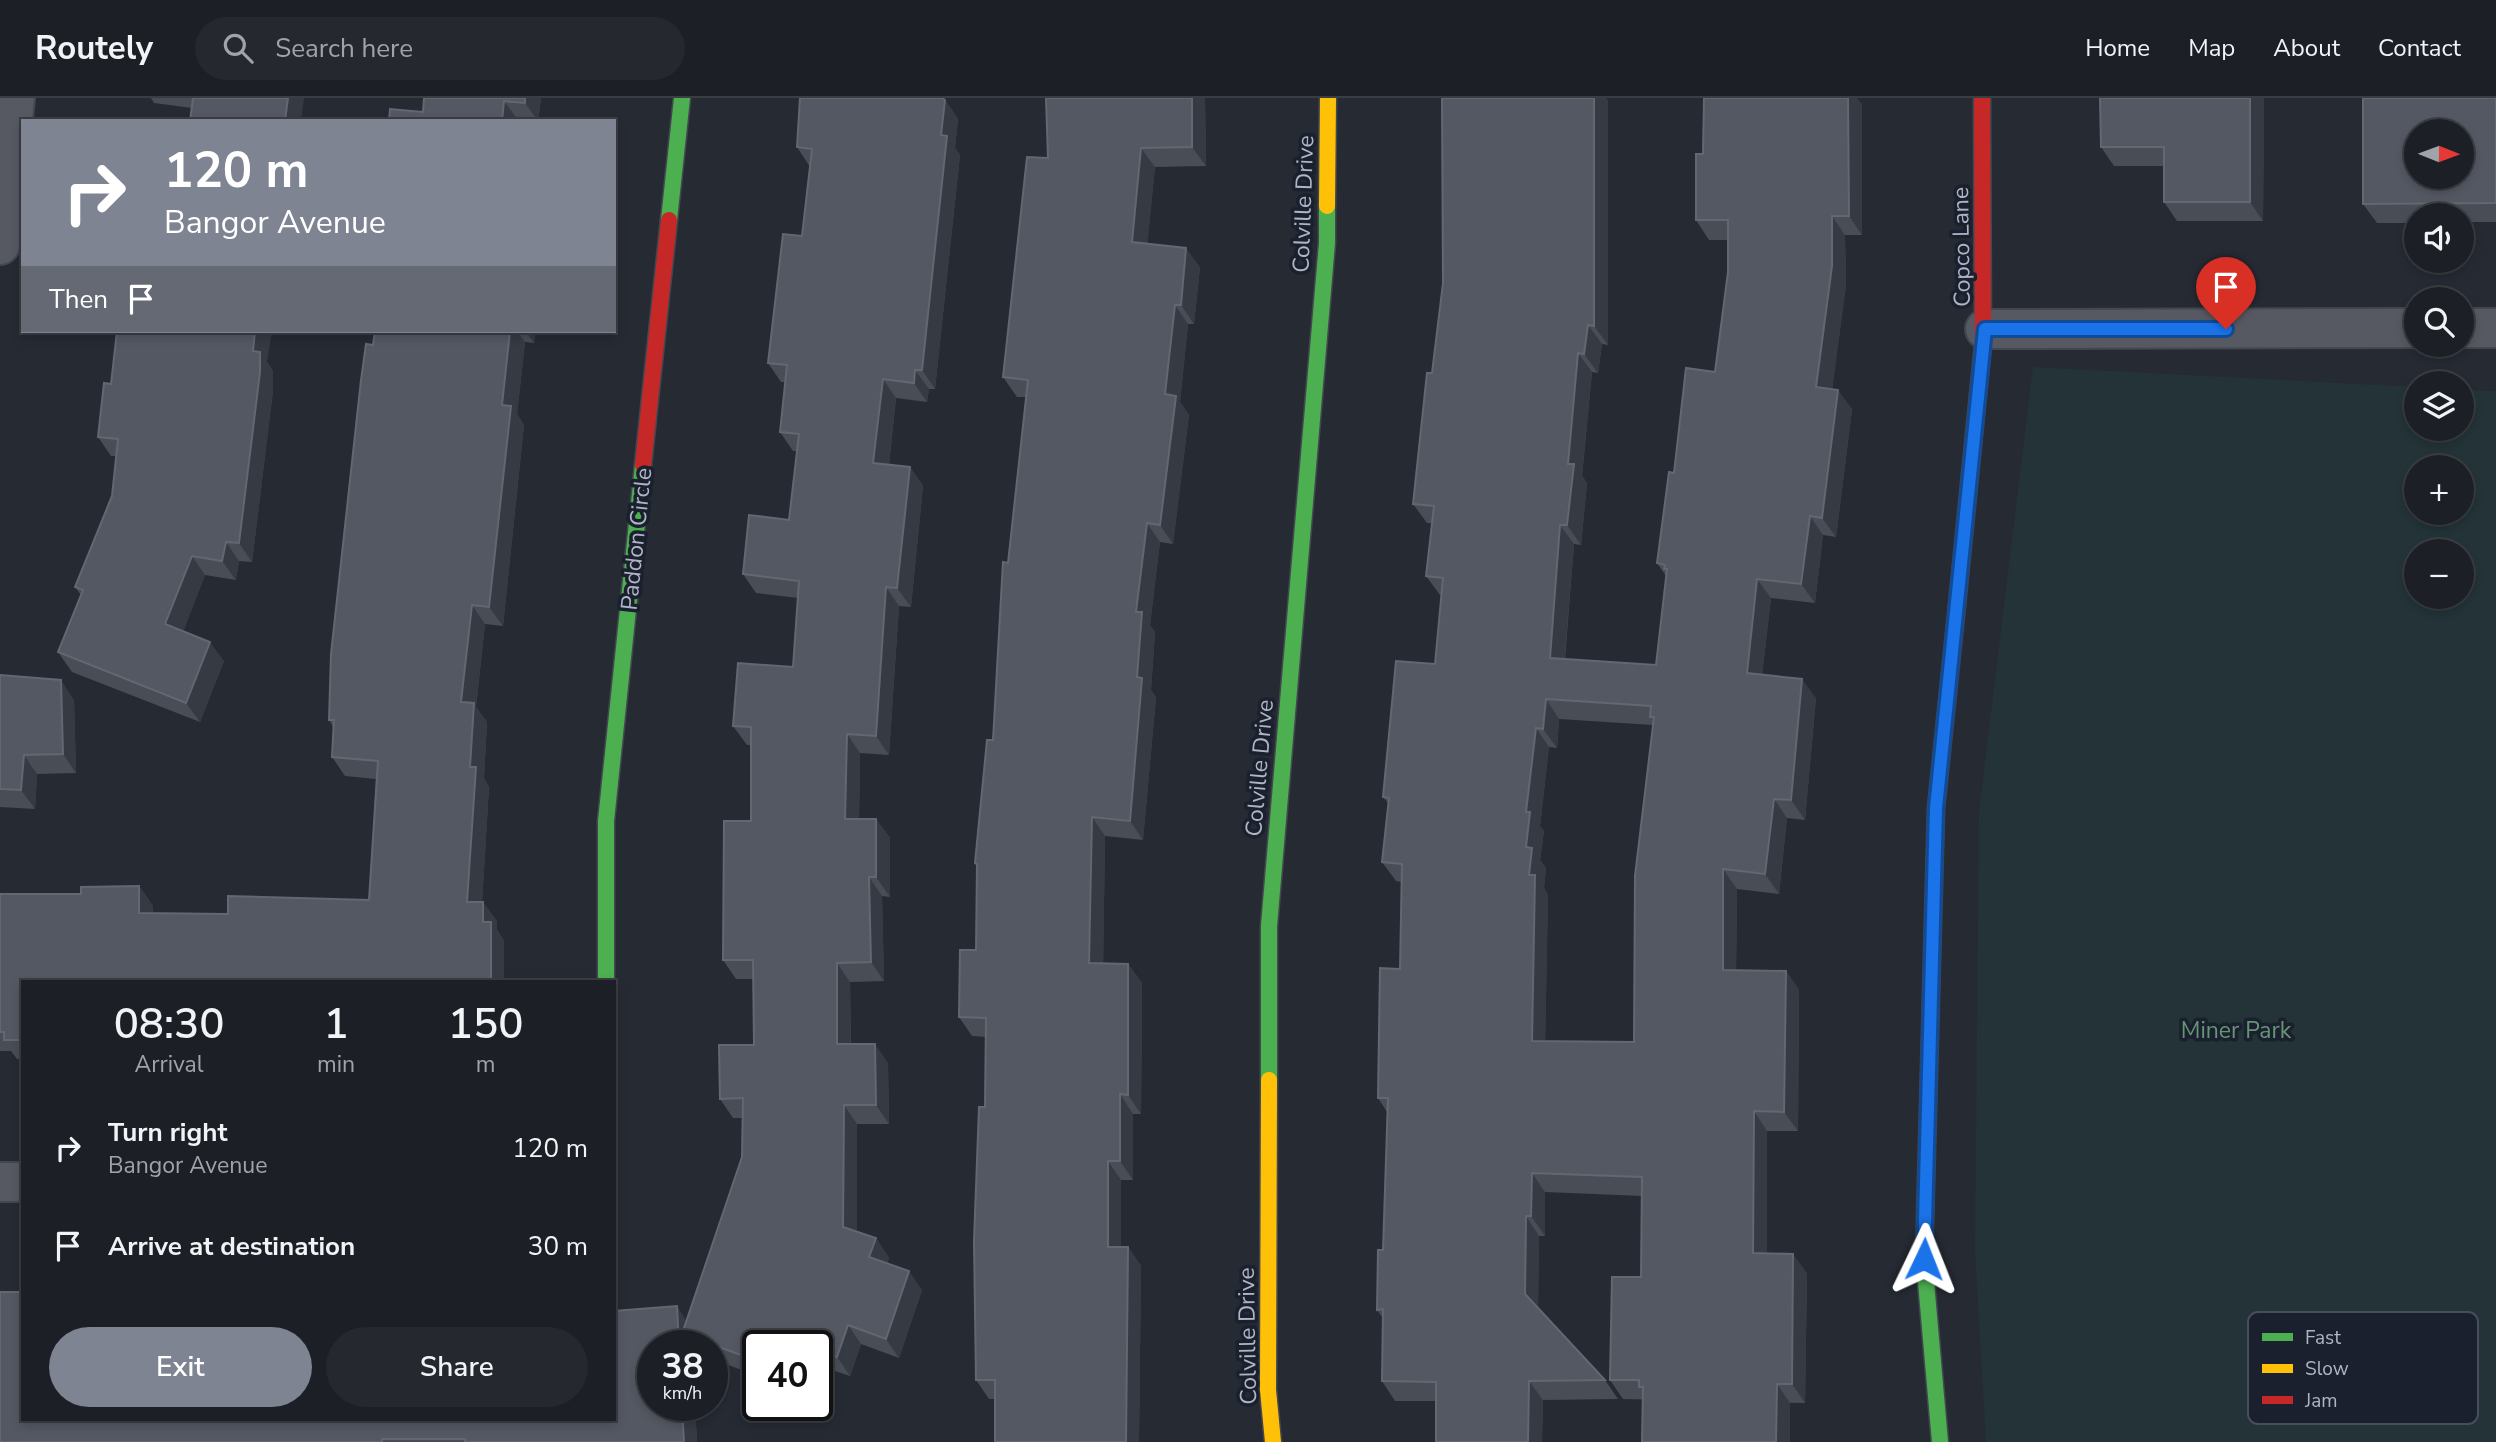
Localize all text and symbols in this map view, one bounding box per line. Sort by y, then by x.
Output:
search box [195,17,685,80]
text: Routely [35,26,153,71]
icon: search [219,29,257,67]
text: Search here [275,31,413,66]
text: Home [2085,32,2150,64]
text: Map [2188,32,2235,64]
text: About [2273,32,2340,64]
text: Contact [2378,32,2461,64]
north arrow [2404,119,2474,189]
map controls [2404,119,2474,609]
street label: Colville Drive [1286,135,1321,273]
text: 120 m [164,137,308,204]
icon: right [49,147,140,238]
street label: Copco Lane [1945,187,1978,307]
text: Bangor Avenue [164,201,386,244]
button: sound [2404,203,2474,273]
pin [2196,257,2256,329]
icon: arrive [2207,268,2245,306]
icon: arrive [122,280,160,318]
text: Then [49,282,108,317]
button: search [2404,287,2474,357]
button: layers [2404,371,2474,441]
button: + [2404,455,2474,525]
street label: Paddon Circle [614,466,659,612]
button: − [2404,539,2474,609]
street label: Colville Drive [1238,698,1281,838]
text: 08:30 [114,996,224,1053]
text: 1 [323,996,349,1053]
text: 150 [448,996,523,1053]
park label: Miner Park [2181,1015,2292,1046]
text: Arrival [134,1049,204,1080]
text: min [317,1049,355,1080]
text: m [476,1049,495,1080]
text: Turn right [108,1115,227,1150]
icon: right [49,1129,87,1167]
text: 120 m [512,1131,588,1166]
text: Bangor Avenue [108,1150,268,1181]
position arrow [1887,1222,1961,1296]
icon: arrive [49,1227,87,1265]
text: Arrive at destination [108,1229,355,1264]
text: 30 m [528,1229,588,1264]
street label: Colville Drive [1231,1267,1264,1405]
legend [2248,1312,2478,1424]
text: Fast [2305,1325,2341,1351]
button: Exit [49,1327,312,1407]
button: Share [326,1327,588,1407]
speed limit sign: 40 [742,1330,833,1421]
text: 38 [661,1343,704,1390]
text: Slow [2305,1356,2349,1382]
text: km/h [663,1381,702,1405]
text: Jam [2304,1388,2338,1414]

